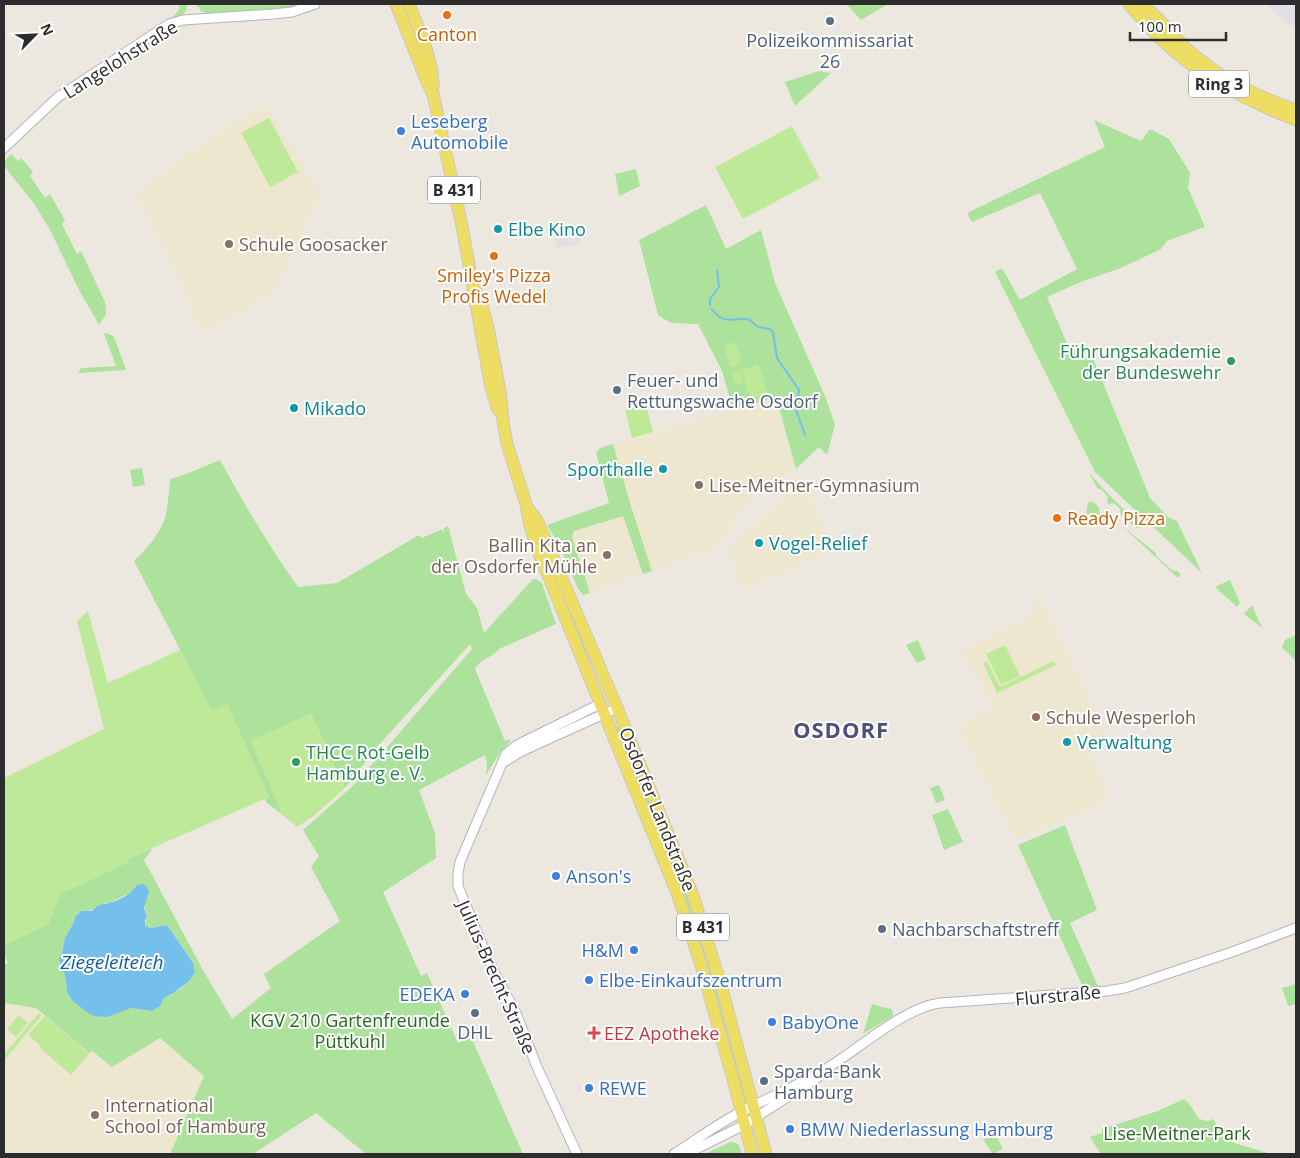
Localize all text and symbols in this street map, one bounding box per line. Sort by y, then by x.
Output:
marker: Canton [441,9,453,21]
north arrow [10,10,60,60]
scale bar [1130,10,1226,42]
street label: Langelohstraße [58,14,182,104]
marker: Polizeikommissariat 26 [824,15,836,27]
text: 100 m [1138,16,1182,36]
text: N [36,20,58,39]
place label: Canton [417,22,477,46]
place label: Polizeikommissariat 26 [746,28,914,73]
road number: Ring 3 [1189,70,1249,98]
place label: Leseberg Automobile [411,109,508,154]
marker: Leseberg Automobile [395,125,407,137]
road number: B 431 [428,176,480,204]
place label: Elbe Kino [508,217,586,241]
marker: Elbe Kino [492,223,504,235]
place label: Schule Goosacker [239,232,388,256]
marker: Schule Goosacker [223,238,235,250]
marker: Smiley's Pizza Profis Wedel [488,250,500,262]
place label: Smiley's Pizza Profis Wedel [437,263,551,308]
place label: Führungsakademie der Bundeswehr [1060,339,1222,384]
marker: Führungsakademie der Bundeswehr [1225,355,1237,367]
place label: Feuer- und Rettungswache Osdorf [627,368,819,413]
marker: Feuer- und Rettungswache Osdorf [611,384,623,396]
place label: Mikado [304,396,366,420]
marker: Mikado [288,402,300,414]
place label: Sporthalle [567,457,653,481]
marker: Sporthalle [657,463,669,475]
place label: Lise-Meitner-Gymnasium [709,473,920,497]
marker: Lise-Meitner-Gymnasium [693,479,705,491]
place label: Ready Pizza [1067,506,1165,530]
marker: Ready Pizza [1051,512,1063,524]
place label: Vogel-Relief [769,531,868,555]
place label: Ballin Kita an der Osdorfer Mühle [431,533,597,578]
marker: Vogel-Relief [753,537,765,549]
marker: Ballin Kita an der Osdorfer Mühle [601,549,613,561]
place label: Schule Wesperloh [1046,705,1196,729]
marker: Schule Wesperloh [1030,711,1042,723]
district label: OSDORF [793,714,889,744]
street label: Osdorfer Landstraße [614,723,702,895]
place label: Verwaltung [1077,730,1172,754]
marker: Verwaltung [1061,736,1073,748]
place label: THCC Rot-Gelb Hamburg e. V. [306,740,429,785]
marker: THCC Rot-Gelb Hamburg e. V. [290,756,302,768]
place label: Anson's [566,864,631,888]
marker: Anson's [550,870,562,882]
street label: Julius-Brecht-Straße [451,894,542,1058]
road number: B 431 [677,914,729,940]
place label: Nachbarschaftstreff [892,917,1060,941]
marker: Nachbarschaftstreff [876,923,888,935]
place label: H&M [581,938,624,962]
marker: H&M [628,944,640,956]
water label: Ziegeleiteich [60,949,163,975]
place label: Elbe-Einkaufszentrum [599,968,782,992]
marker: Elbe-Einkaufszentrum [583,974,595,986]
street label: Flurstraße [1014,979,1102,1011]
place label: EDEKA [400,982,456,1006]
marker: EDEKA [459,988,471,1000]
marker: DHL [469,1007,481,1019]
park label: KGV 210 Gartenfreunde Püttkuhl [250,1008,450,1053]
place label: BabyOne [782,1010,859,1034]
marker: BabyOne [766,1016,778,1028]
place label: DHL [457,1020,493,1044]
place label: EEZ Apotheke [604,1021,719,1045]
marker: EEZ Apotheke [588,1027,600,1039]
place label: Sparda-Bank Hamburg [774,1059,882,1104]
marker: Sparda-Bank Hamburg [758,1075,770,1087]
place label: REWE [599,1076,647,1100]
marker: REWE [583,1082,595,1094]
place label: International School of Hamburg [105,1093,266,1138]
marker: International School of Hamburg [89,1109,101,1121]
place label: BMW Niederlassung Hamburg [800,1117,1053,1141]
park label: Lise-Meitner-Park [1103,1121,1251,1145]
marker: BMW Niederlassung Hamburg [784,1123,796,1135]

